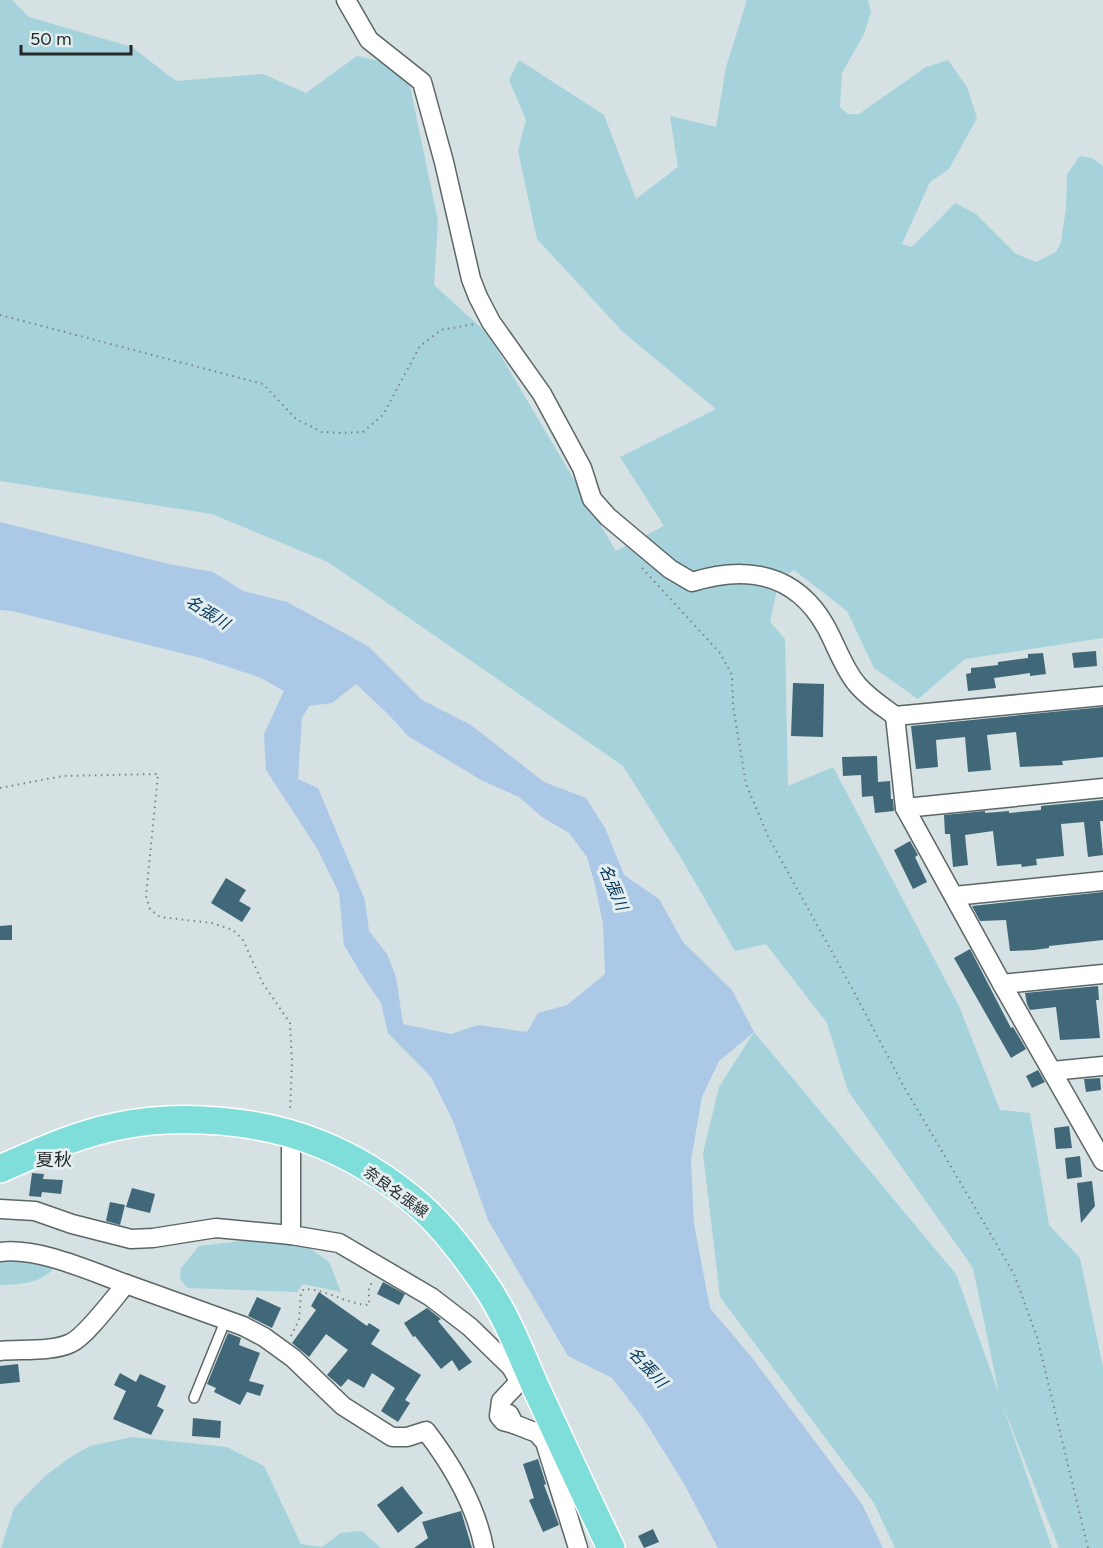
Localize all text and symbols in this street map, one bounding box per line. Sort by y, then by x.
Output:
scale bar [21,18,130,56]
text: 50 m [30,28,72,50]
water label: 名張川 [182,592,235,634]
water label: 名張川 [595,861,632,915]
district label: 夏秋 [36,1149,72,1171]
street label: 奈良名張線 [360,1163,432,1221]
water label: 名張川 [624,1343,672,1393]

